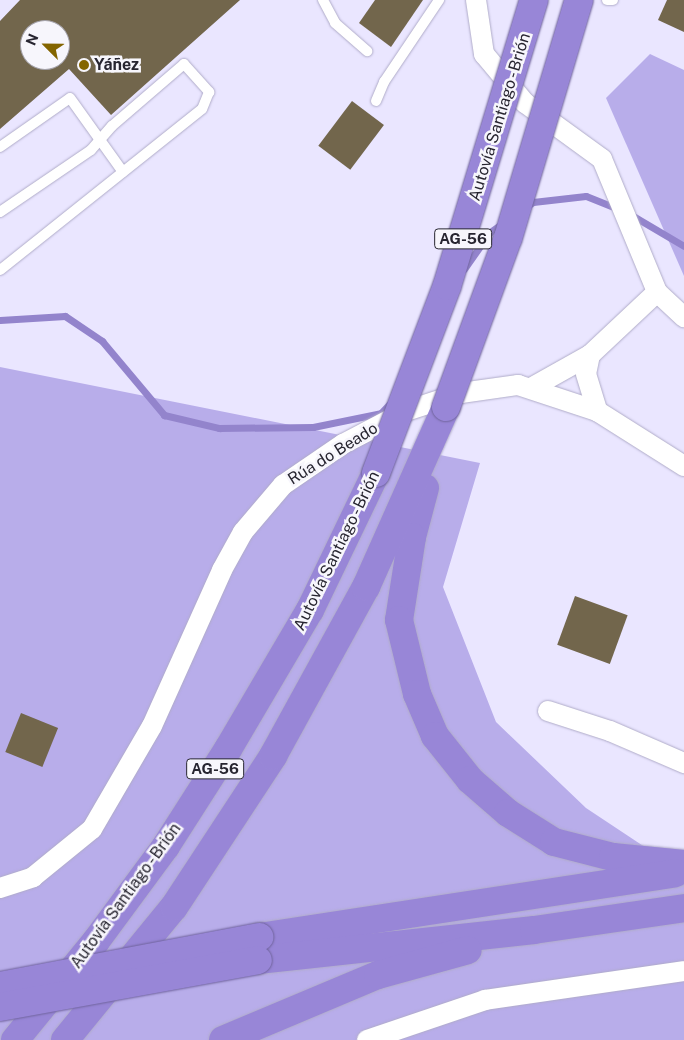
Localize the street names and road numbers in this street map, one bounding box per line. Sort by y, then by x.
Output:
street label: Autovía Santiago - Brión [465,28,535,206]
road number: AG-56 [433,226,493,252]
street label: Rúa do Beado [285,419,381,489]
street label: Autovía Santiago - Brión [289,466,385,636]
road number: AG-56 [185,756,245,782]
street label: Autovía Santiago - Brión [66,818,186,974]

